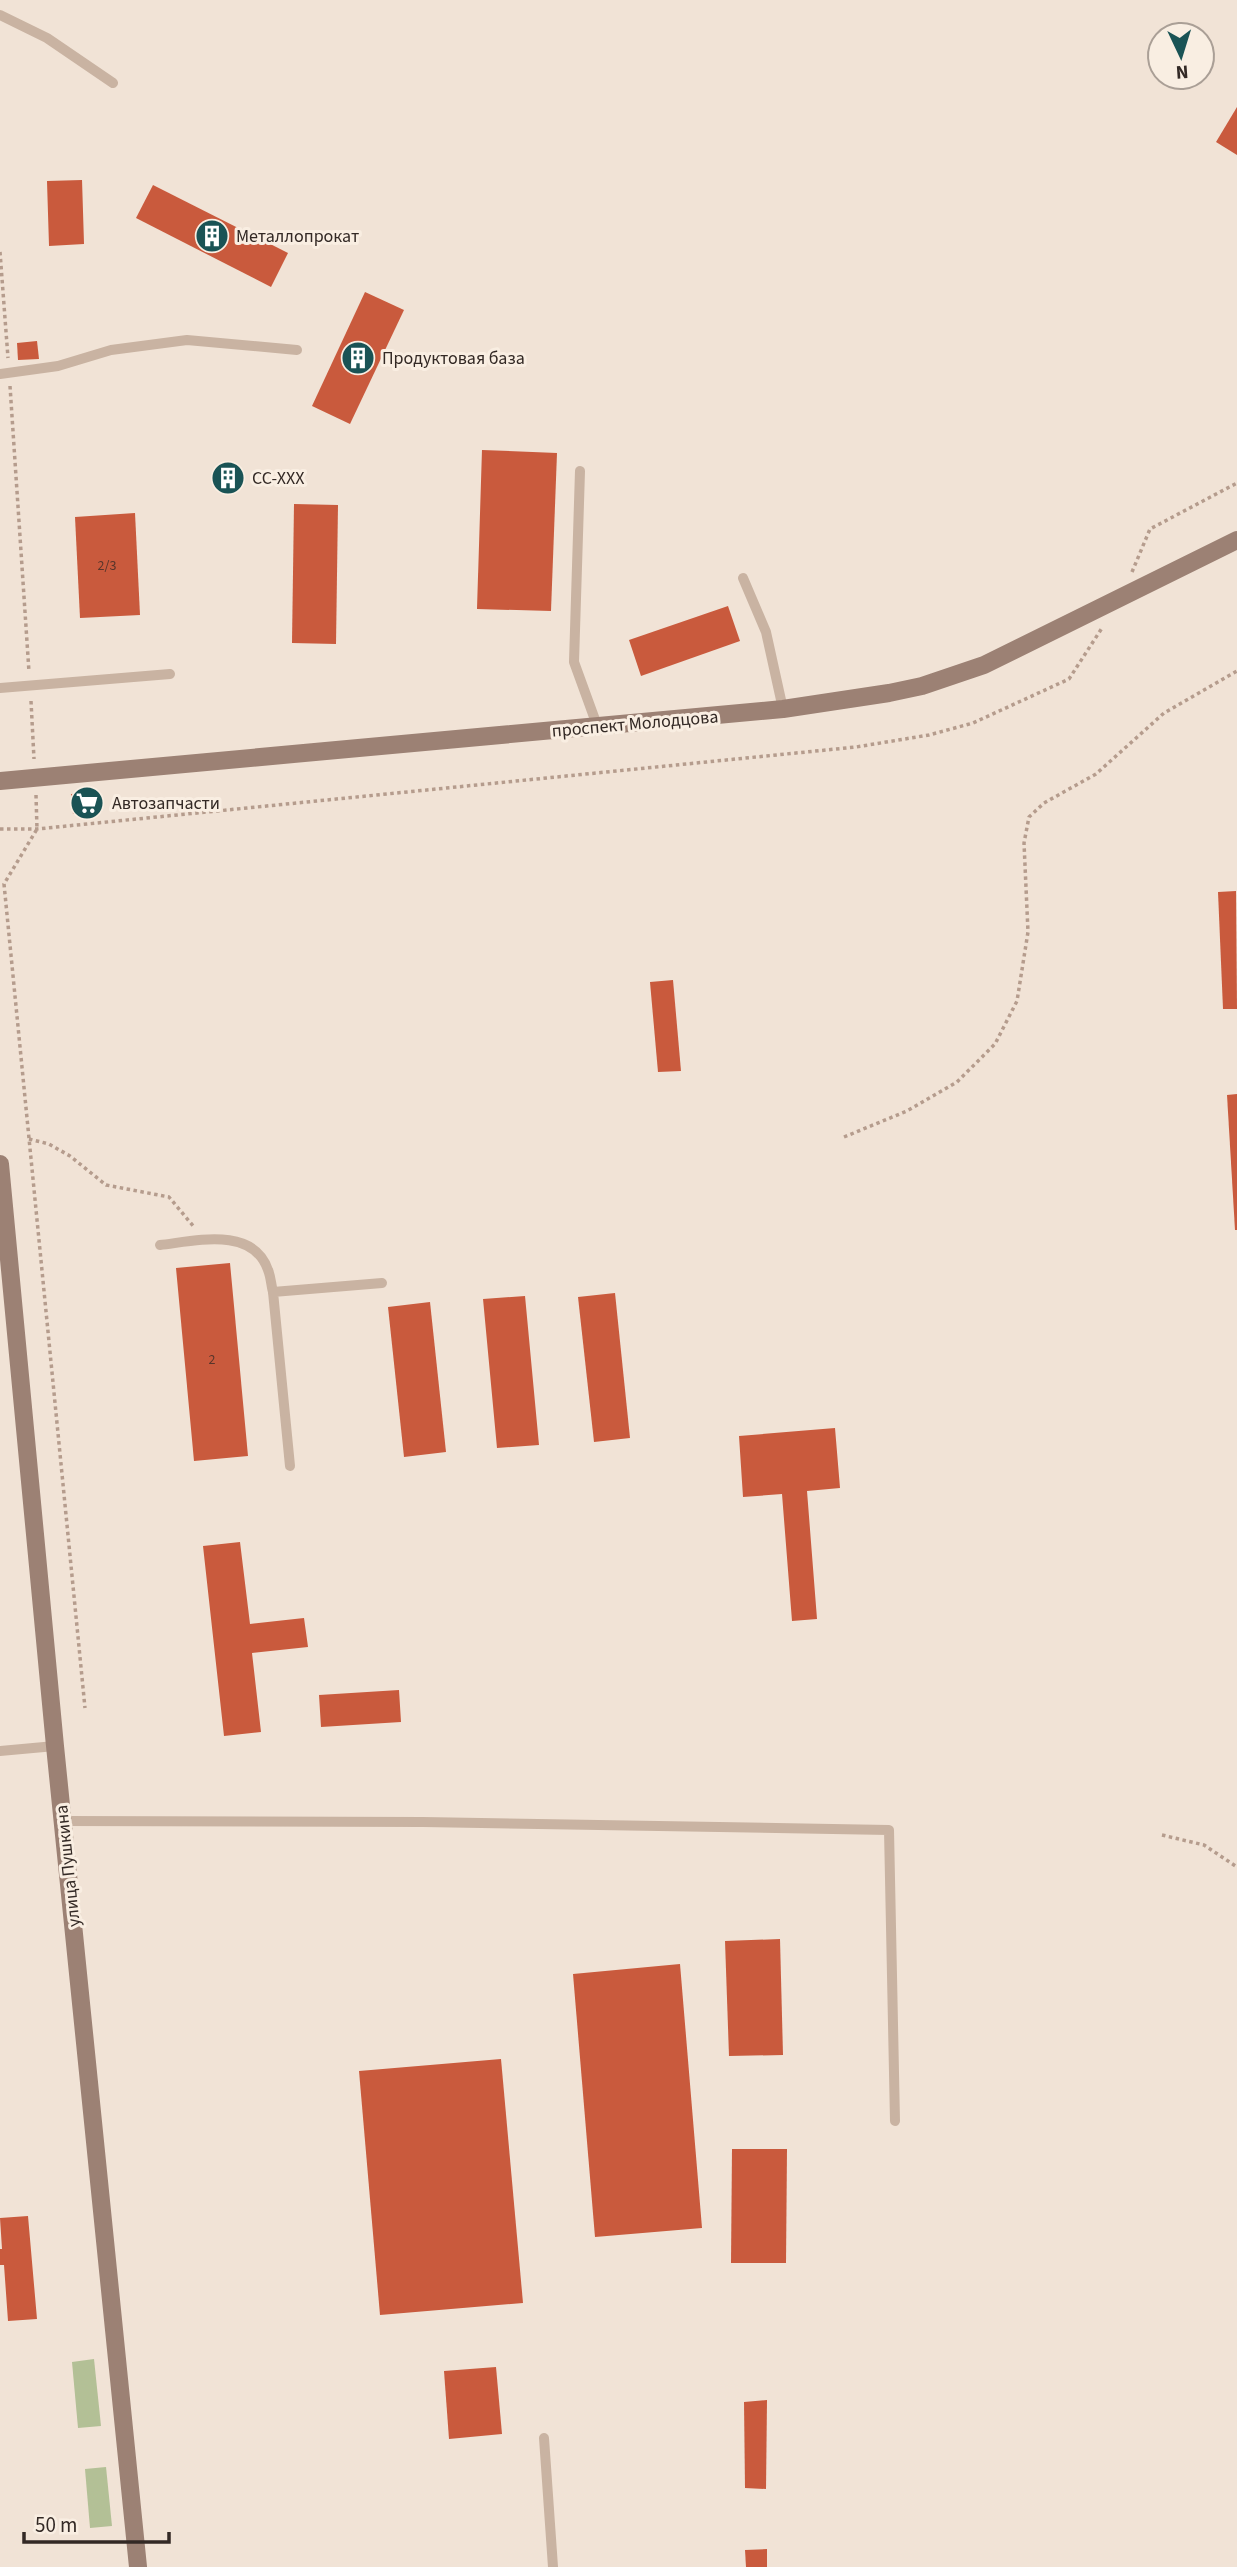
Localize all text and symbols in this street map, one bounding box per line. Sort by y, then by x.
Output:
north arrow [1146,21,1216,91]
text: N [1175,58,1189,85]
building icon: Металлопрокат [193,217,231,255]
place label: Металлопрокат [236,224,359,249]
building icon: Продуктовая база [339,339,377,377]
place label: Продуктовая база [382,346,525,371]
building icon: СС-ХХХ [209,459,247,497]
place label: СС-ХХХ [252,466,304,491]
house number: 2/3 [98,556,116,576]
street label: проспект Молодцова [551,704,719,744]
supermarket icon: Автозапчасти [68,784,106,822]
place label: Автозапчасти [112,791,220,816]
house number: 2 [209,1350,216,1370]
street label: улица Пушкина [49,1804,87,1928]
scale bar [24,2500,170,2544]
text: 50 m [35,2510,77,2540]

